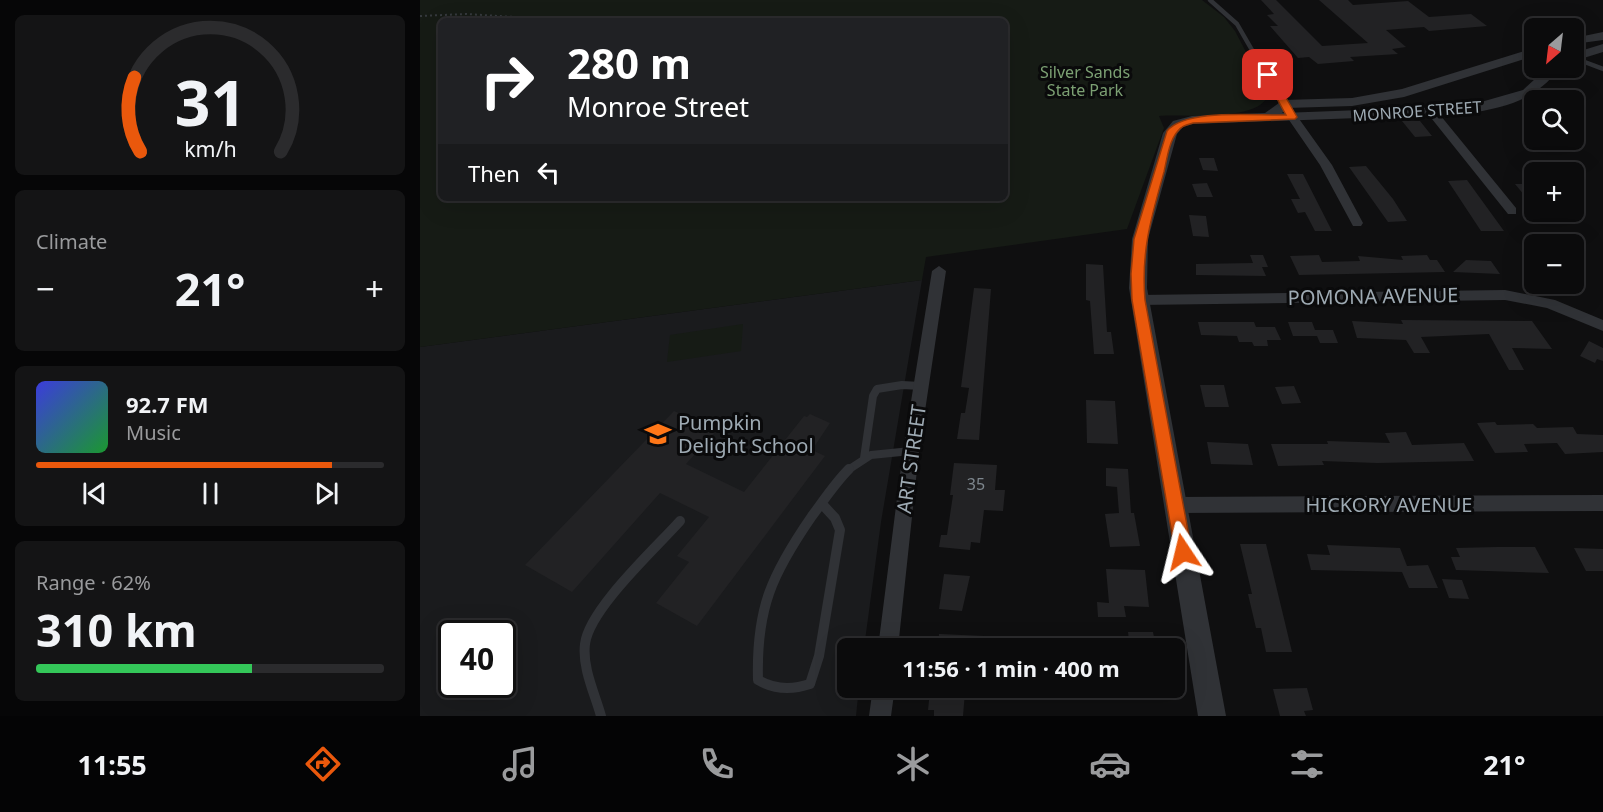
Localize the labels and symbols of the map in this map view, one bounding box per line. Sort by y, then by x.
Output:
north arrow [1524,18,1584,78]
pin [1242,49,1293,100]
park label: Silver Sands State Park [1040,61,1130,101]
street label: MONROE STREET [1352,96,1482,126]
street label: POMONA AVENUE [1287,281,1459,311]
street label: ART STREET [890,403,932,515]
place label: Pumpkin Delight School [678,409,814,459]
school or university icon: Pumpkin Delight School [643,419,673,449]
house number: 35 [967,473,985,495]
street label: HICKORY AVENUE [1306,491,1472,518]
position arrow [1151,520,1215,584]
speed limit sign: 40 [438,620,516,698]

